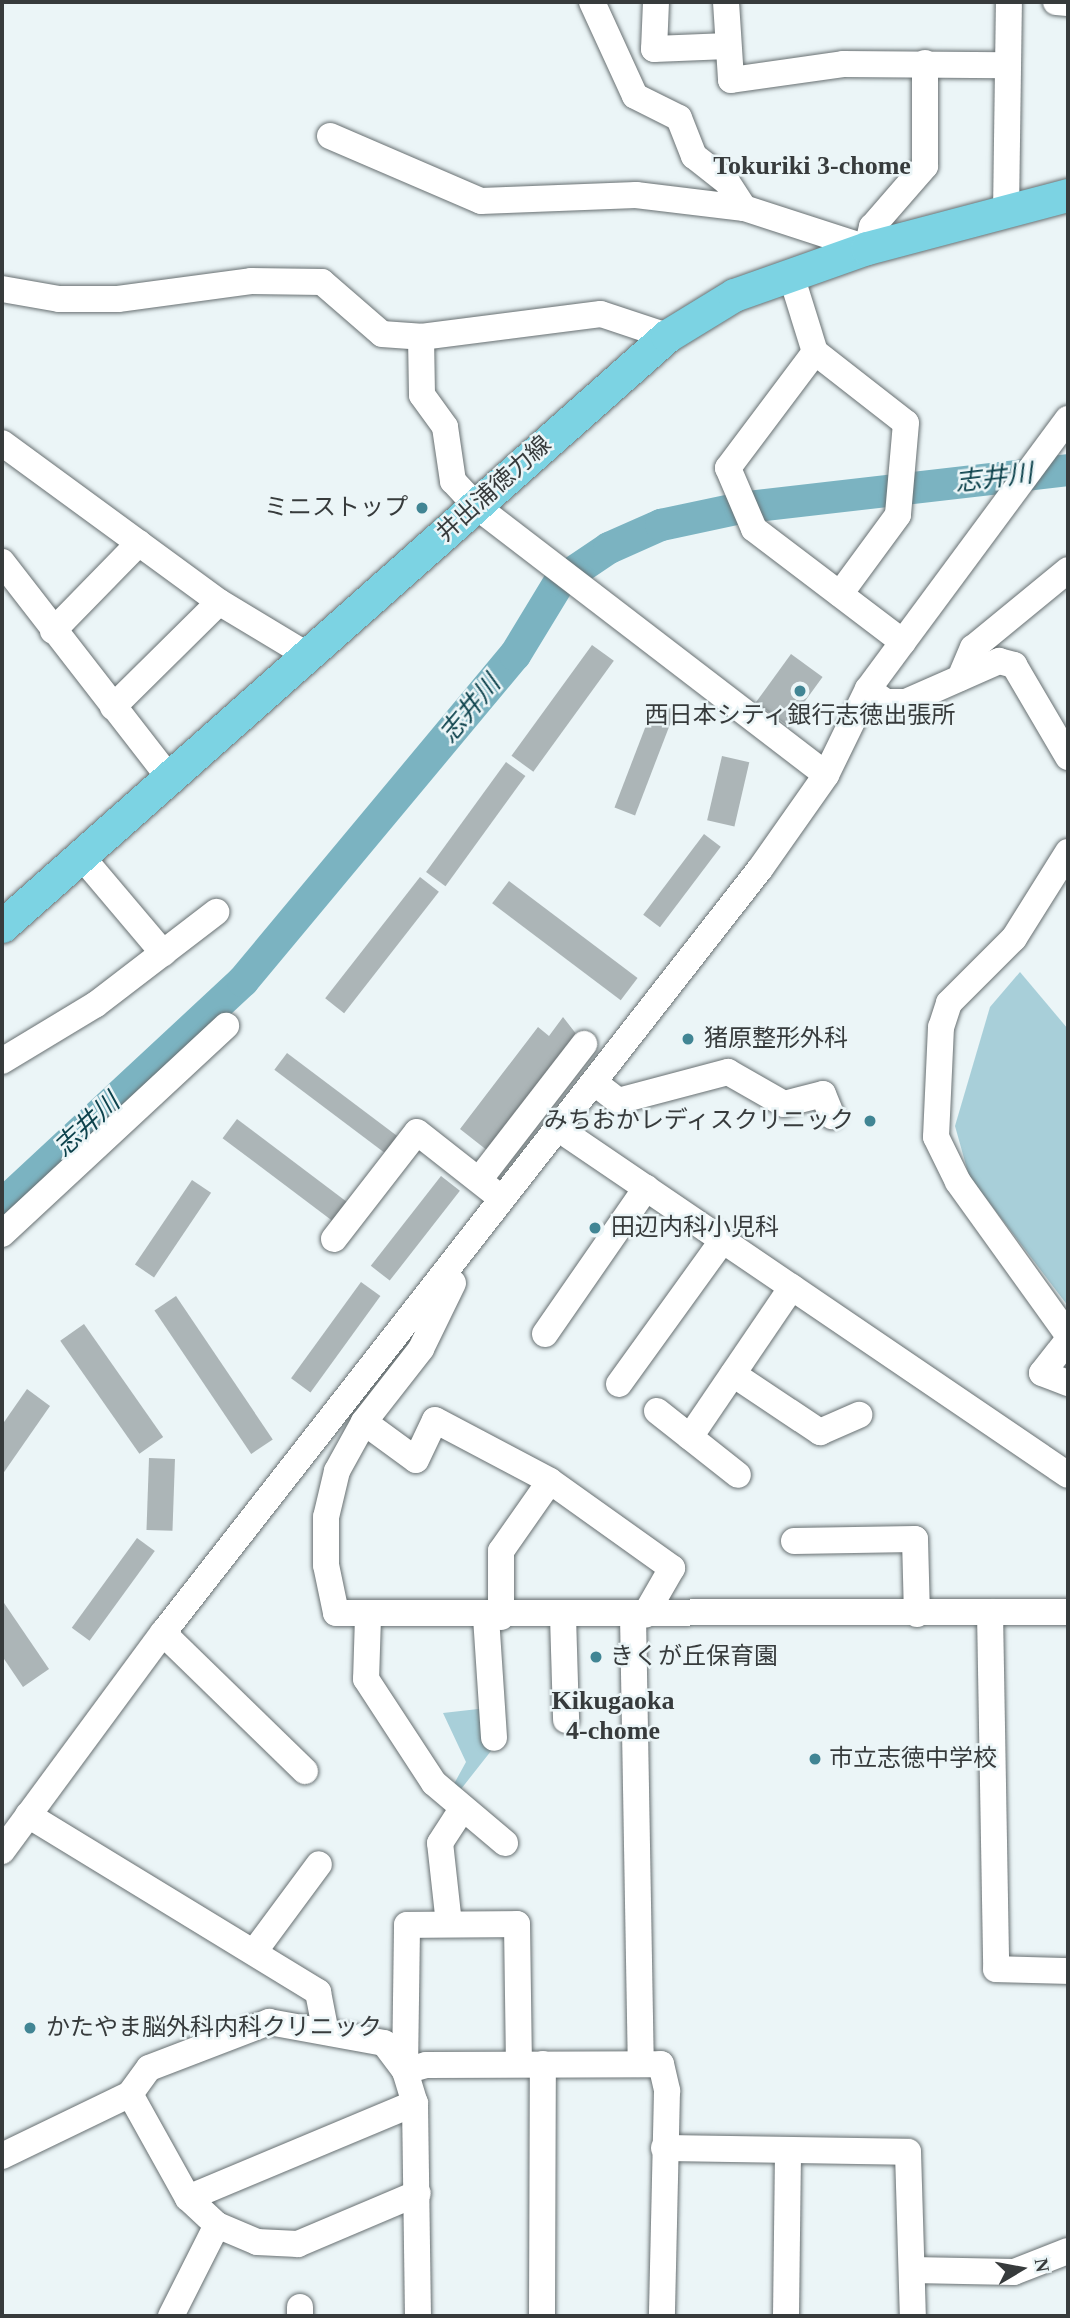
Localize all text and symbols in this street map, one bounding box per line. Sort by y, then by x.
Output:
district label: Tokuriki 3-chome [713,150,911,182]
street label: 井出浦徳力線 [431,430,557,548]
water label: 志井川 [953,458,1035,498]
place label: ミニストップ [264,494,408,522]
marker: ミニストップ [414,500,430,516]
water label: 志井川 [433,669,507,749]
marker: 西日本シティ銀行志徳出張所 [792,683,808,699]
place label: 西日本シティ銀行志徳出張所 [644,702,956,730]
place label: 猪原整形外科 [704,1025,848,1053]
marker: 猪原整形外科 [678,1029,698,1049]
water label: 志井川 [48,1087,126,1163]
place label: みちおかレディスクリニック [542,1107,854,1135]
marker: みちおかレディスクリニック [860,1111,880,1131]
place label: 田辺内科小児科 [611,1214,779,1242]
marker: 田辺内科小児科 [585,1218,605,1238]
place label: きくが丘保育園 [610,1643,778,1671]
marker: きくが丘保育園 [588,1649,604,1665]
district label: Kikugaoka 4-chome [552,1685,674,1746]
place label: 市立志徳中学校 [829,1745,997,1773]
marker: 市立志徳中学校 [807,1751,823,1767]
place label: かたやま脳外科内科クリニック [46,2014,382,2042]
marker: かたやま脳外科内科クリニック [20,2018,40,2038]
north arrow [986,2234,1056,2304]
text: N [1031,2257,1054,2274]

